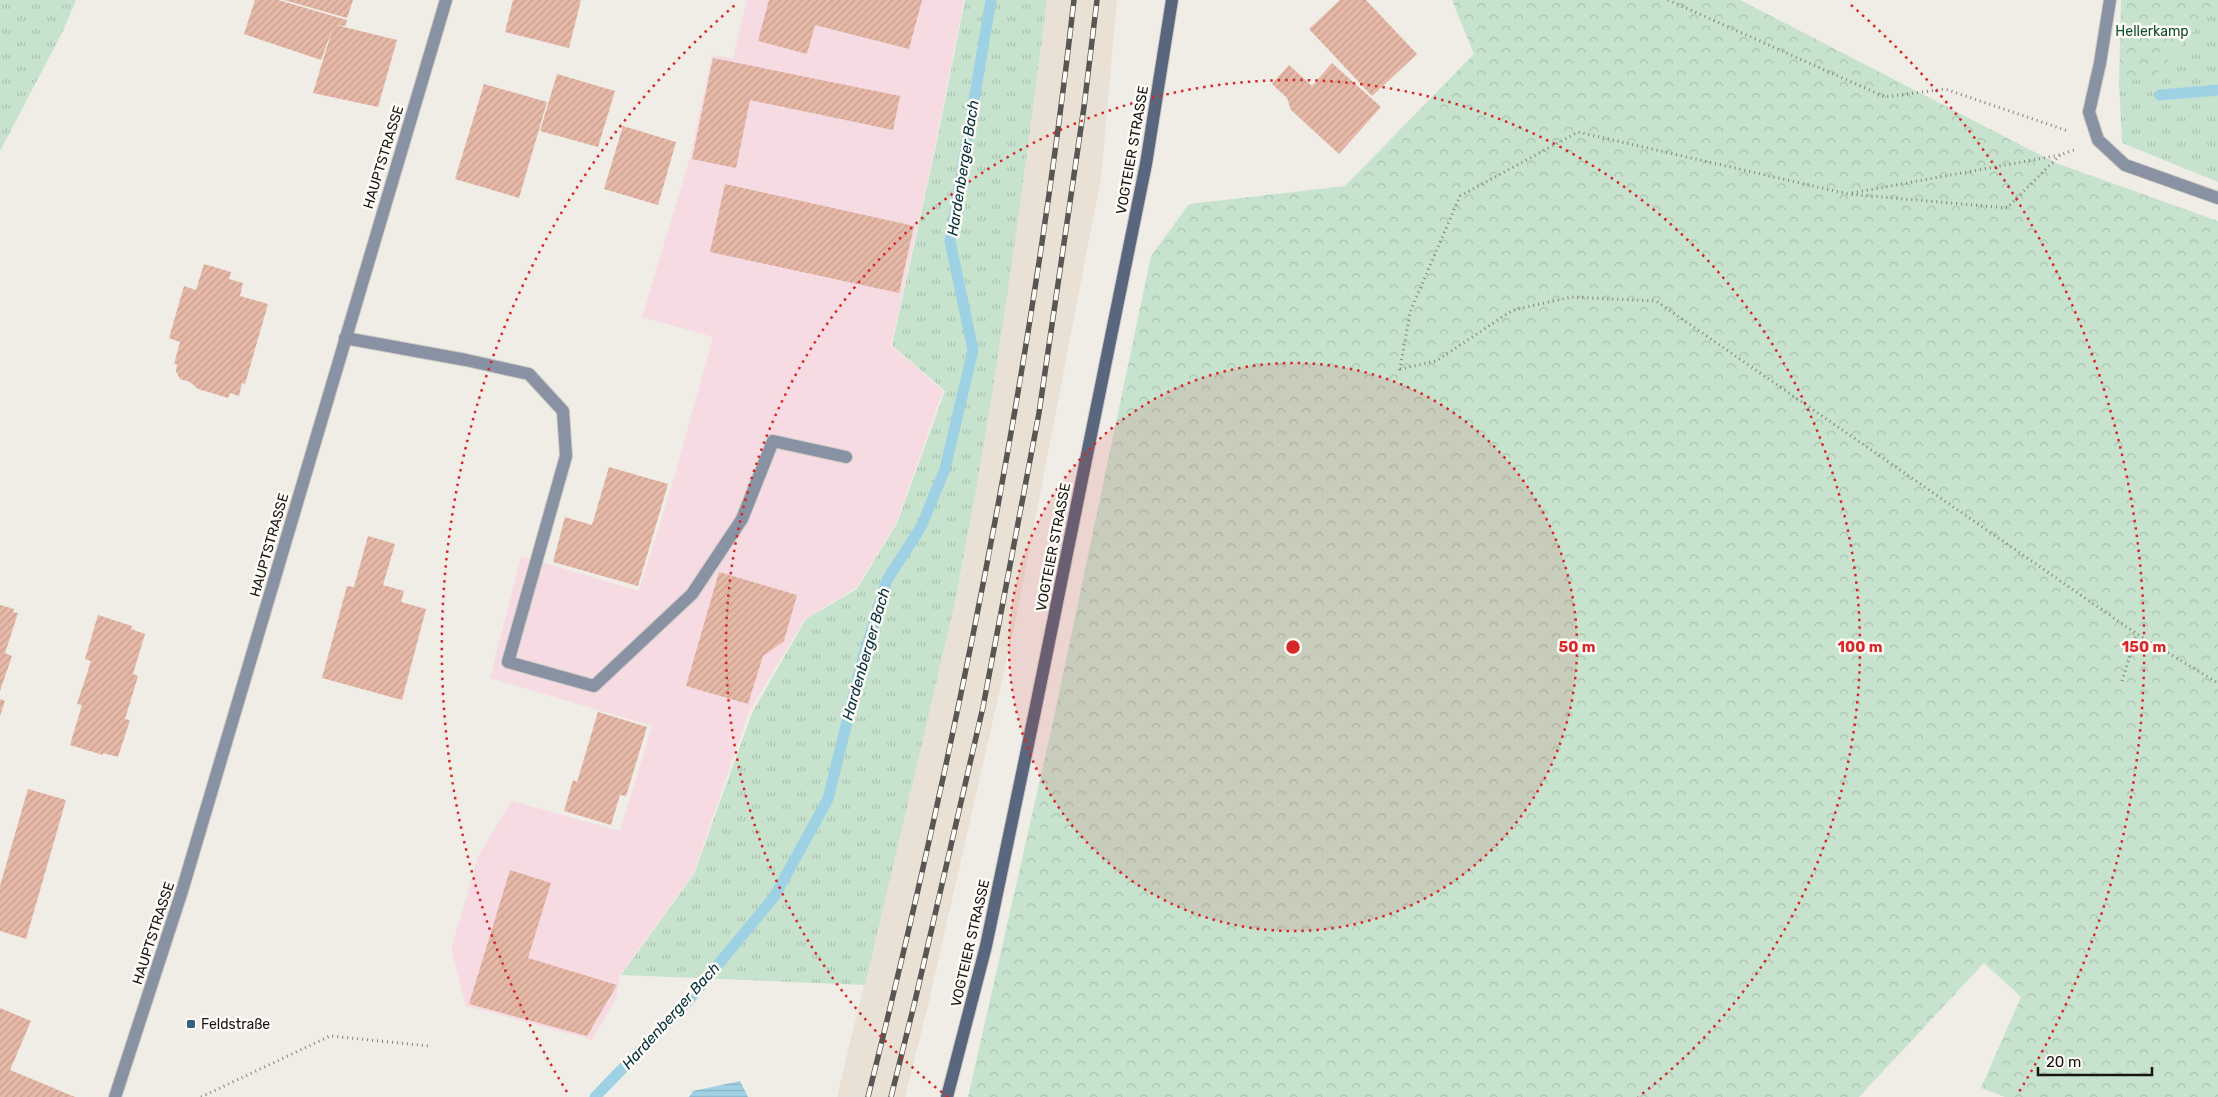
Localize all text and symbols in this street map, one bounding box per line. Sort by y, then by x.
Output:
park label: Hellerkamp [2115,23,2189,40]
street label: VOGTEIER STRASSE [1113,84,1152,216]
water label: Hardenberger Bach [943,99,983,237]
street label: HAUPTSTRASSE [360,103,407,211]
street label: VOGTEIER STRASSE [1033,482,1074,613]
street label: HAUPTSTRASSE [247,491,292,599]
water label: Hardenberger Bach [838,586,894,722]
centre of rings [1284,638,1302,656]
text: 50 m [1559,638,1595,656]
text: 100 m [1838,638,1882,656]
text: 150 m [2122,638,2166,656]
street label: VOGTEIER STRASSE [948,878,993,1008]
street label: HAUPTSTRASSE [129,880,178,987]
water label: Hardenberger Bach [618,959,724,1073]
place label: Feldstraße [201,1016,270,1033]
marker: Feldstraße [185,1018,197,1030]
scale bar [2038,1044,2152,1076]
text: 20 m [2046,1053,2081,1071]

